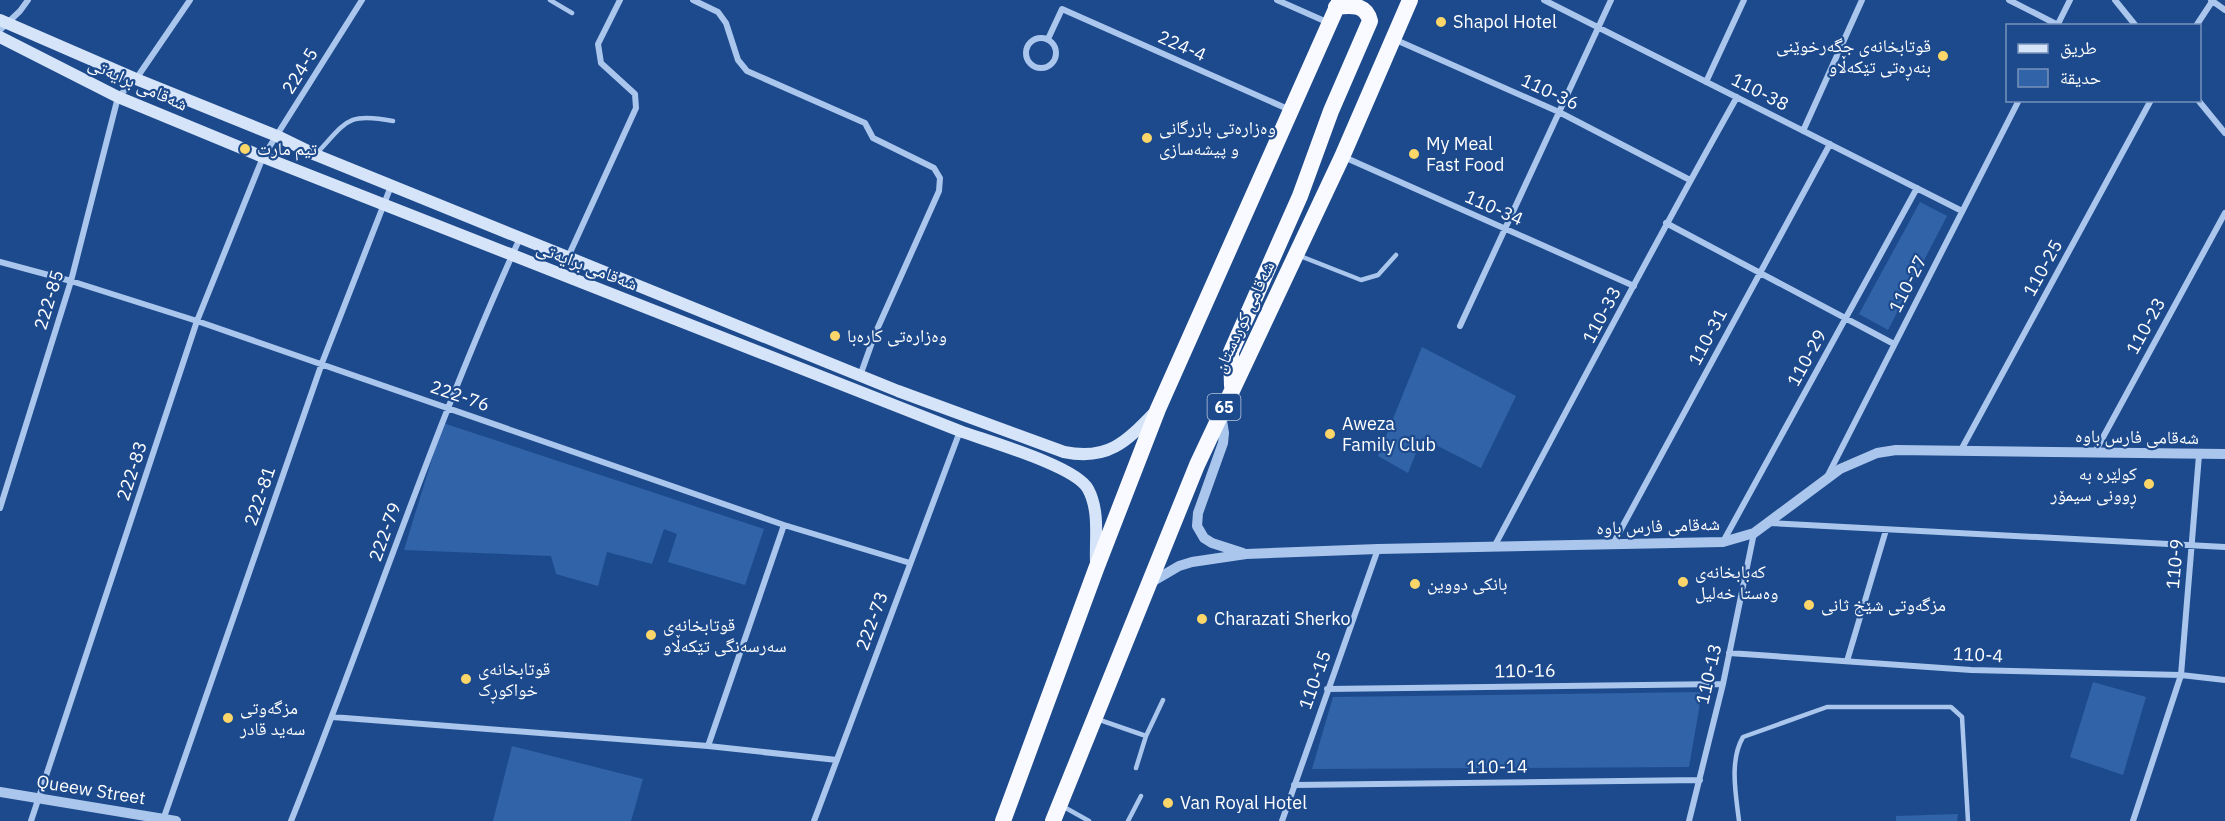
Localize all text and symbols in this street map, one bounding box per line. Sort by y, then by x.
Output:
place label: Shapol Hotel [1453,10,1557,33]
marker: Shapol Hotel [1434,15,1448,29]
legend [2006,24,2201,102]
street label: 224-4 [1155,25,1210,66]
place label: قوتابخانەی جگەرخوێنی بنەڕەتی تێکەڵاو [1776,34,1931,81]
text: طريق [2060,36,2097,59]
street label: 224-5 [276,43,323,98]
marker: قوتابخانەی جگەرخوێنی بنەڕەتی تێکەڵاو [1936,49,1950,63]
street label: شەقامی برایەتی [85,51,191,116]
text: حديقة [2060,66,2101,89]
street label: 110-38 [1728,67,1793,116]
street label: 110-36 [1518,68,1583,115]
place label: وەزارەتی بازرگانی و پیشەسازی [1159,116,1276,160]
marker: وەزارەتی بازرگانی و پیشەسازی [1140,131,1154,145]
place label: My Meal Fast Food [1426,132,1504,176]
place label: تيم مارت [257,137,317,161]
marker: تيم مارت [238,142,252,156]
marker: My Meal Fast Food [1407,147,1421,161]
street label: 110-34 [1462,185,1527,231]
street label: 110-25 [2018,235,2067,300]
street label: شەقامی برایەتی [533,236,641,295]
street label: 110-27 [1883,251,1932,316]
street label: شەقامی کوردستان [1208,257,1279,376]
street label: 222-85 [29,267,68,332]
street label: 110-33 [1577,282,1626,347]
street label: 110-23 [2121,293,2170,358]
street label: 110-31 [1683,304,1732,369]
place label: وەزارەتی کارەبا [847,324,947,347]
street label: 110-29 [1782,325,1831,390]
marker: وەزارەتی کارەبا [828,329,842,343]
street label: 222-76 [427,375,493,416]
road number: 65 [1208,394,1240,420]
place label: Aweza Family Club [1342,412,1436,456]
street label: شەقامی فارس باوە [2075,424,2199,449]
marker: Aweza Family Club [1323,427,1337,441]
street label: 222-83 [111,438,152,503]
place label: کولێرە بە ڕوونی سیمۆر [2050,462,2138,509]
street label: 222-81 [239,463,280,529]
marker: کولێرە بە ڕوونی سیمۆر [2142,477,2156,491]
street label: 222-79 [363,499,406,565]
street label: شەقامی فارس باوە [1596,512,1720,539]
street label: 110-9 [2161,538,2188,590]
place label: کەبابخانەی وەستا خەلیل [1695,560,1778,604]
place label: بانکی دووین [1427,572,1507,595]
marker: کەبابخانەی وەستا خەلیل [1676,575,1690,589]
marker: بانکی دووین [1408,577,1422,591]
street label: 222-73 [850,588,893,654]
place label: مزگەوتی شێخ ثانی [1821,593,1946,617]
marker: مزگەوتی شێخ ثانی [1802,598,1816,612]
place label: Charazati Sherko [1214,607,1351,630]
marker: Charazati Sherko [1195,612,1209,626]
place label: قوتابخانەی سەرسەنگی تێکەڵاو [663,613,787,657]
marker: قوتابخانەی سەرسەنگی تێکەڵاو [644,628,658,642]
street label: 110-13 [1690,641,1727,706]
street label: 110-4 [1952,642,2004,667]
street label: 110-15 [1293,647,1336,713]
place label: قوتابخانەی خواکوڕک [478,657,550,704]
street label: 110-16 [1494,658,1556,683]
marker: قوتابخانەی خواکوڕک [459,672,473,686]
place label: مزگەوتی سەید قادر [239,696,305,740]
marker: مزگەوتی سەید قادر [221,711,235,725]
street label: 110-14 [1466,754,1528,779]
street label: Queew Street [35,770,147,809]
place label: Van Royal Hotel [1180,791,1307,814]
marker: Van Royal Hotel [1161,796,1175,810]

